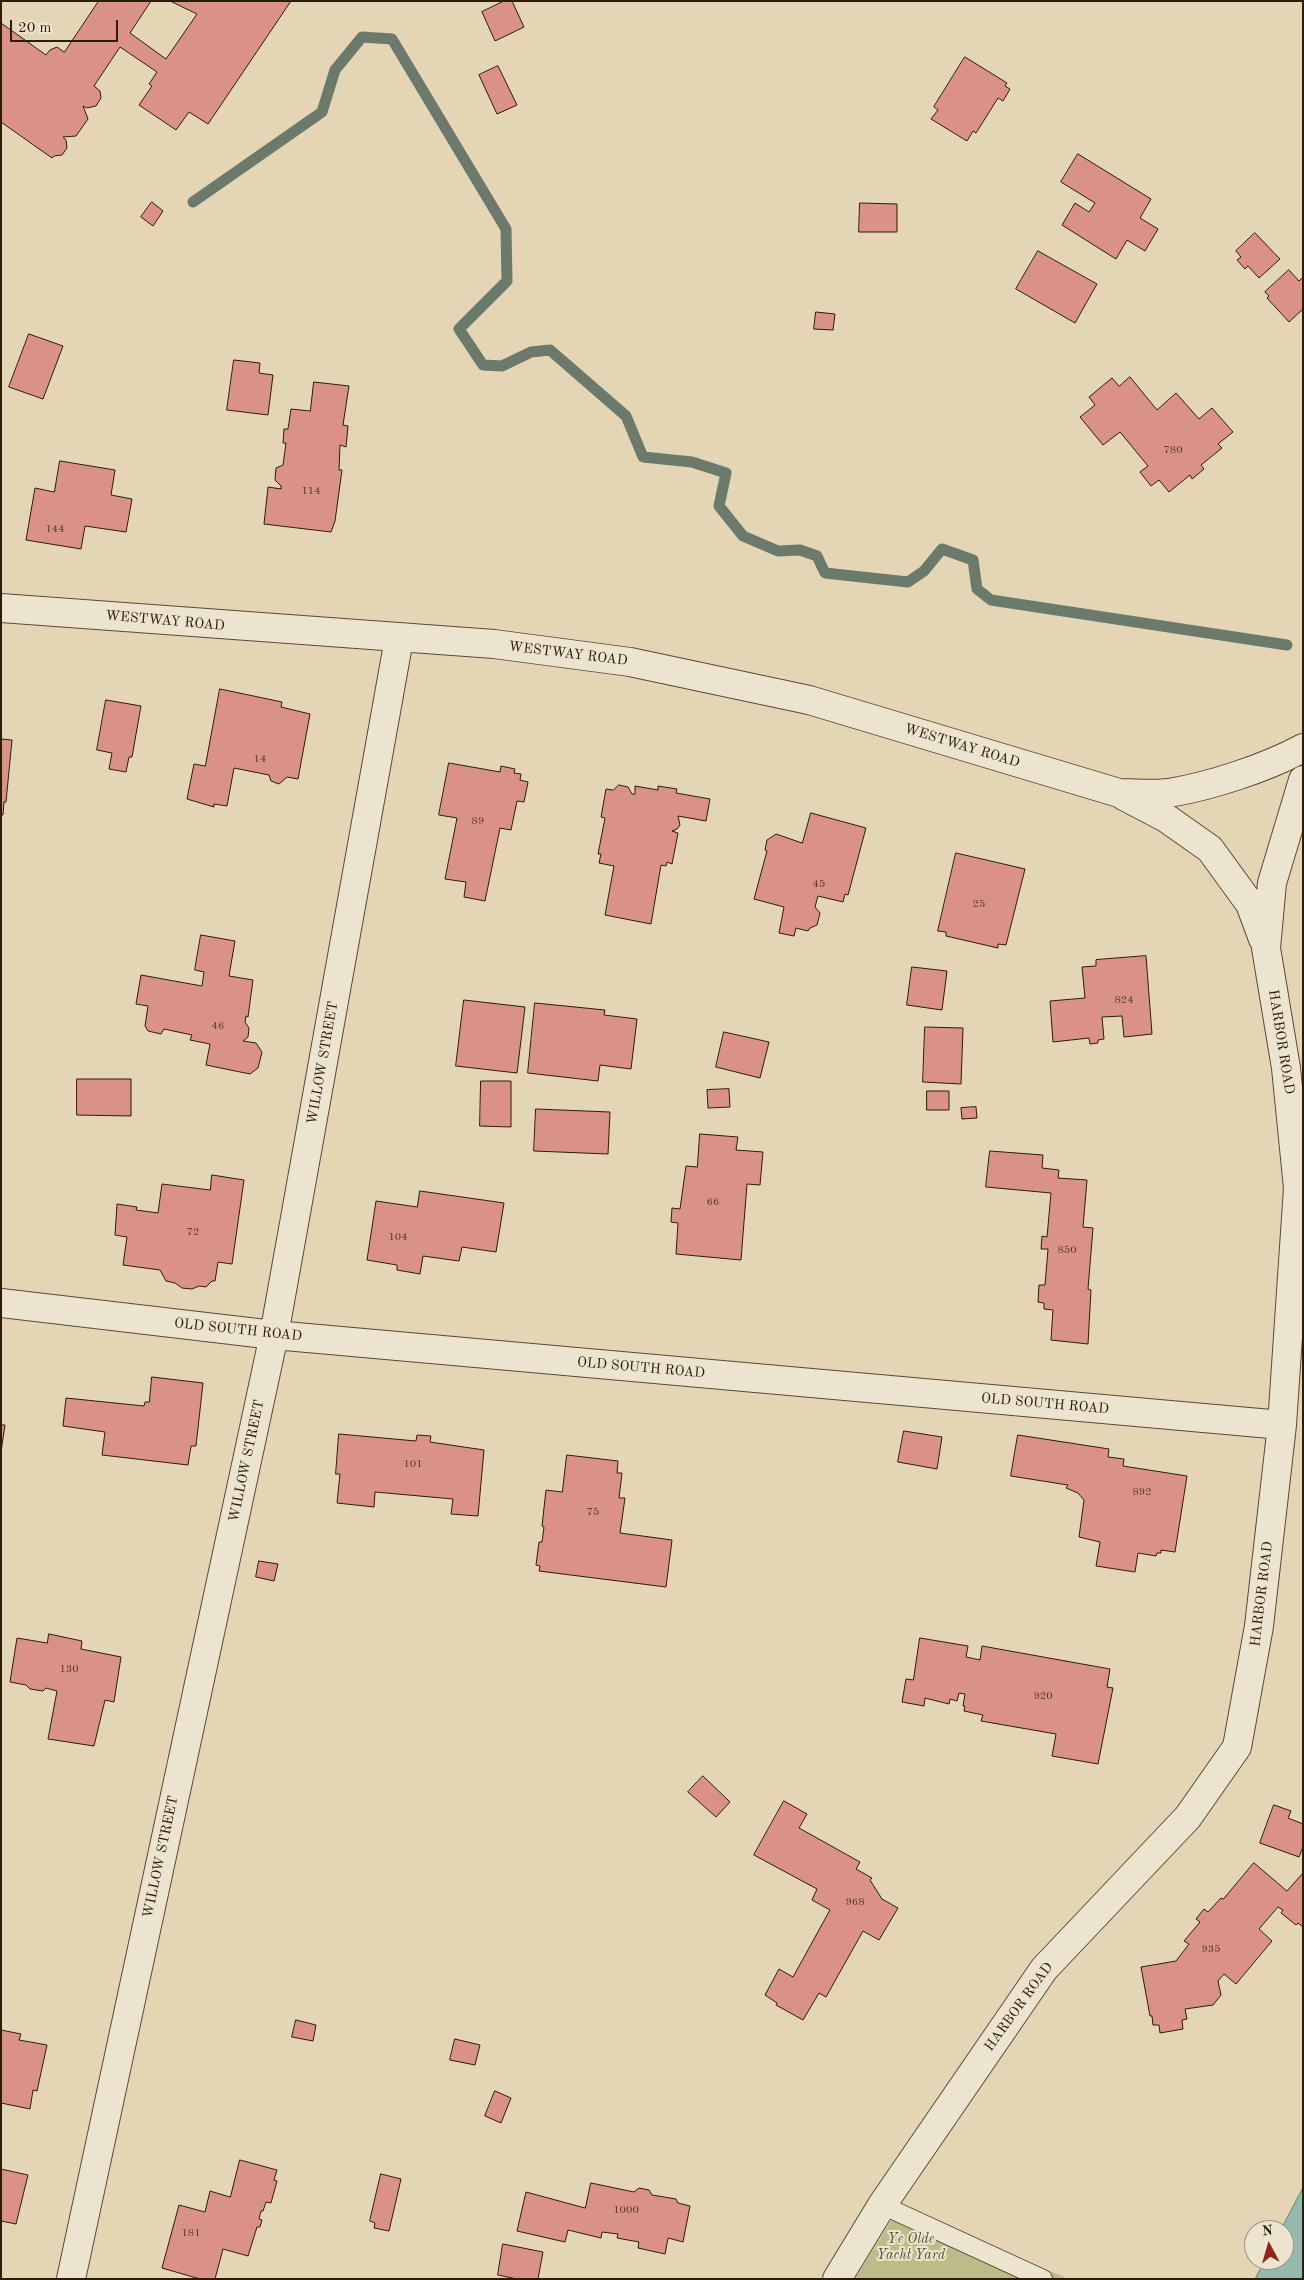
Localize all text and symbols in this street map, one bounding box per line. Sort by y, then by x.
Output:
scale bar [12,10,120,42]
text: 20 m [18,21,52,36]
house number: 780 [1163,443,1183,457]
house number: 114 [301,484,321,498]
house number: 144 [45,522,65,536]
street label: WESTWAY ROAD [105,607,225,635]
street label: WESTWAY ROAD [507,638,629,670]
street label: WESTWAY ROAD [902,720,1022,772]
house number: 14 [254,752,266,766]
house number: 89 [472,814,484,828]
house number: 45 [813,877,825,891]
house number: 25 [973,897,985,911]
street label: HARBOR ROAD [1264,988,1298,1096]
house number: 824 [1114,993,1134,1007]
street label: WILLOW STREET [304,1000,342,1126]
house number: 46 [212,1019,224,1033]
house number: 66 [707,1195,719,1209]
house number: 72 [187,1225,199,1239]
house number: 104 [388,1230,408,1244]
house number: 850 [1057,1243,1077,1257]
street label: OLD SOUTH ROAD [173,1315,303,1345]
street label: OLD SOUTH ROAD [576,1354,706,1382]
street label: OLD SOUTH ROAD [980,1390,1110,1418]
street label: WILLOW STREET [226,1398,268,1524]
house number: 101 [403,1457,423,1471]
house number: 892 [1132,1485,1152,1499]
house number: 75 [587,1505,599,1519]
street label: HARBOR ROAD [1247,1540,1277,1648]
house number: 130 [59,1662,79,1676]
house number: 920 [1033,1689,1053,1703]
street label: WILLOW STREET [140,1794,182,1920]
house number: 968 [845,1895,865,1909]
house number: 935 [1201,1942,1221,1956]
street label: HARBOR ROAD [981,1959,1057,2055]
house number: 1000 [613,2203,639,2217]
north arrow [1244,2220,1294,2270]
text: N [1261,2224,1274,2239]
house number: 181 [181,2226,201,2240]
park label: Ye Olde Yacht Yard [877,2231,945,2264]

